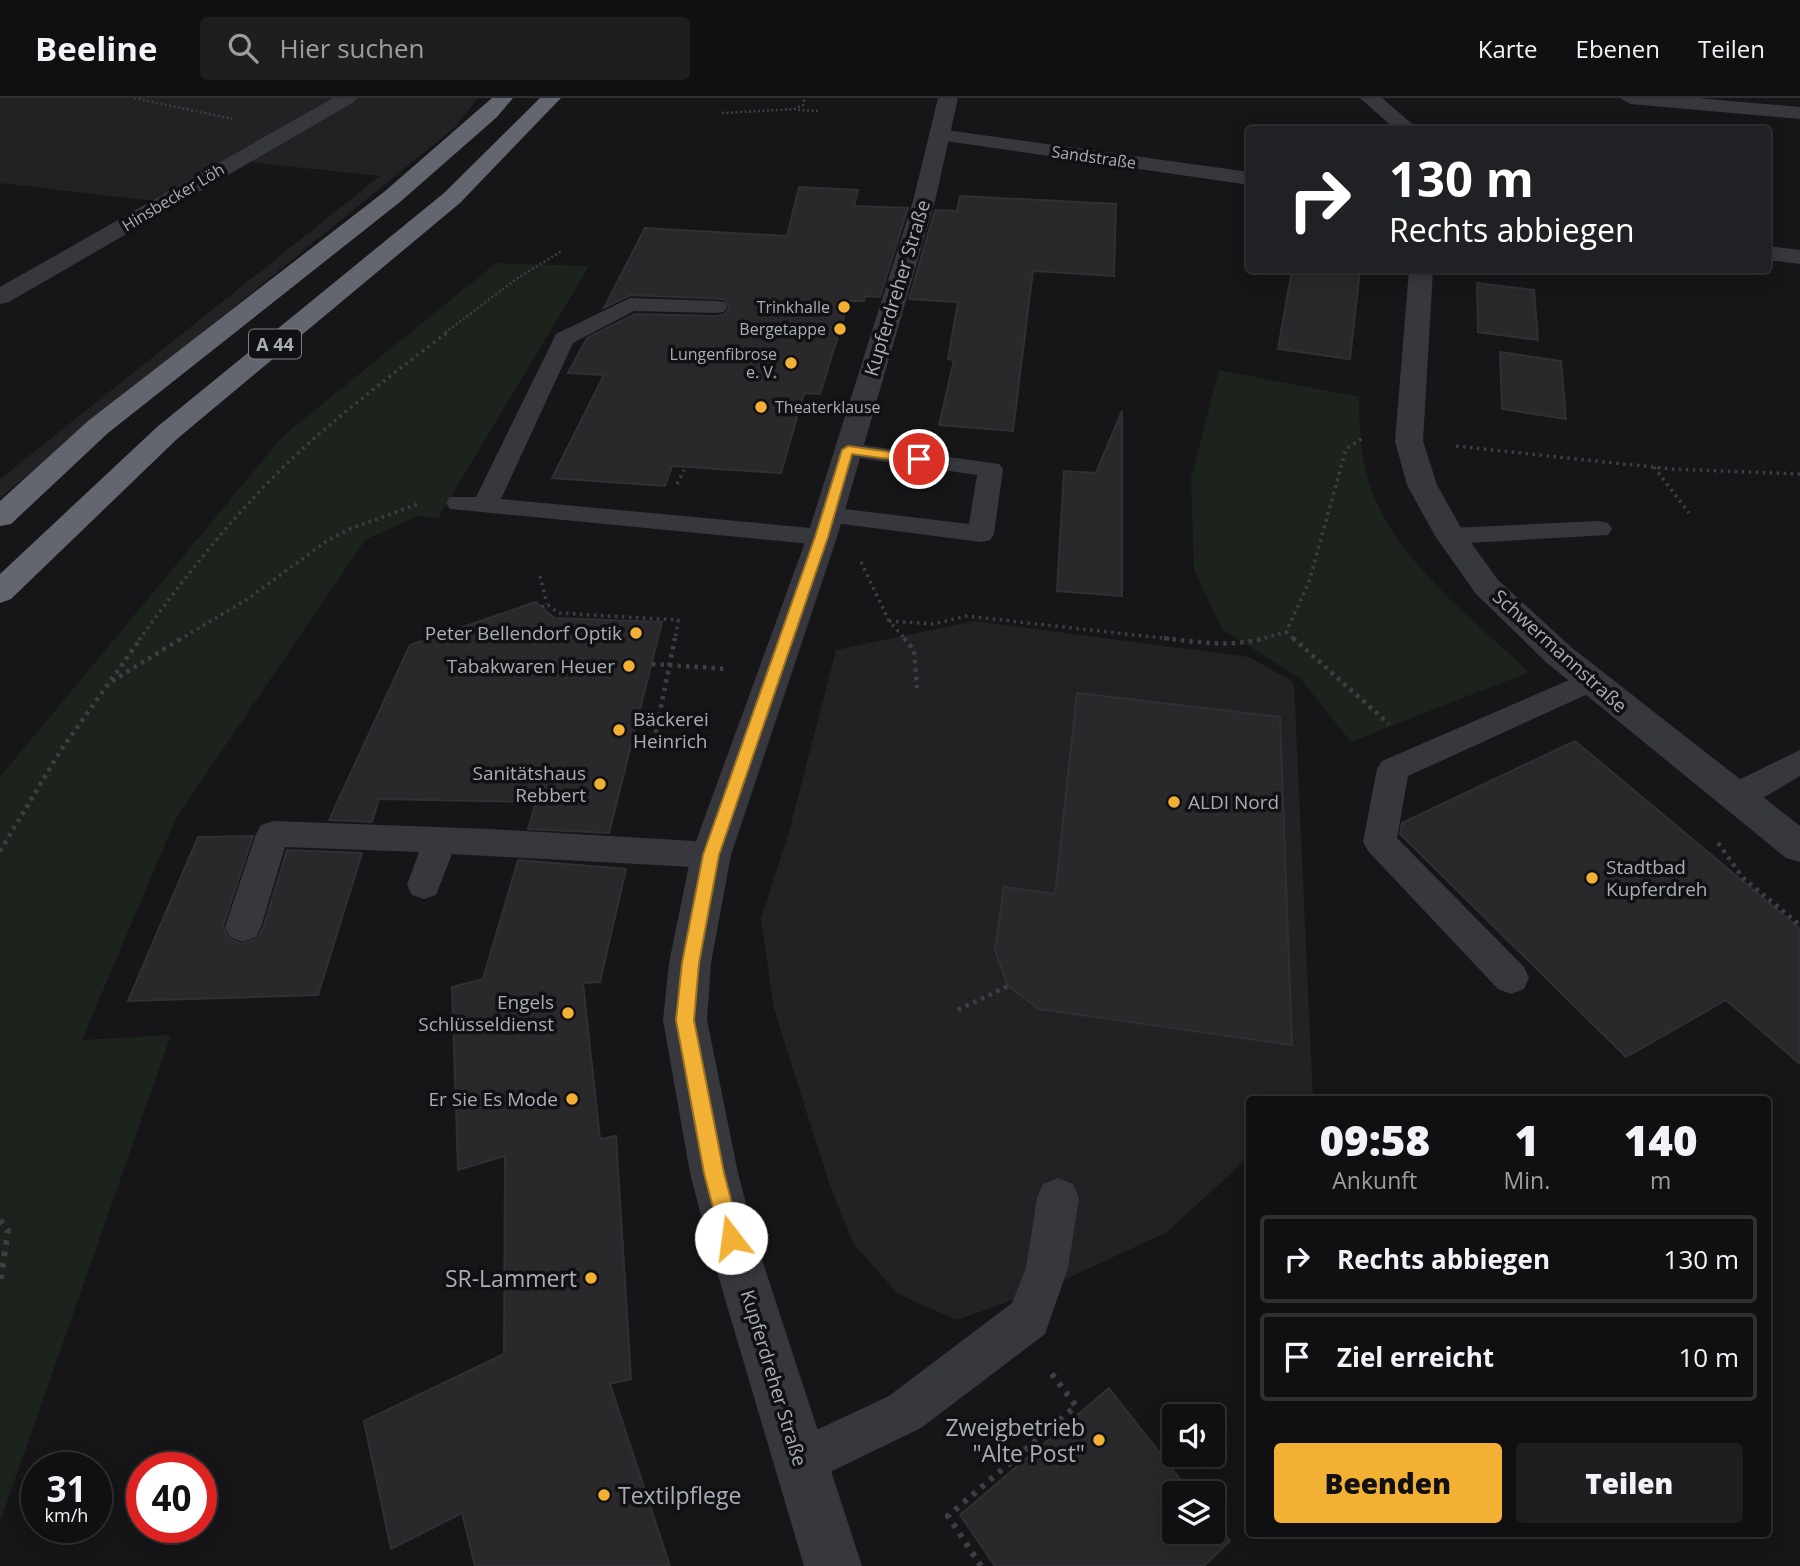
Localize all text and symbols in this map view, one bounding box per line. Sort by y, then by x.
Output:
search box [200,17,690,80]
text: Beeline [35,26,158,71]
icon: search [224,29,262,67]
text: Hier suchen [280,30,425,66]
text: Karte [1478,32,1538,65]
text: Ebenen [1576,32,1660,65]
text: Teilen [1698,32,1765,65]
street label: Sandstraße [1050,140,1138,174]
text: 130 m [1389,145,1534,211]
icon: right [1274,154,1365,245]
street label: Hinsbecker Löh [118,158,228,236]
street label: Kupferdreher Straße [858,197,936,379]
text: Rechts abbiegen [1389,208,1635,251]
place label: Trinkhalle [757,296,830,318]
marker: Trinkhalle [836,299,852,315]
place label: Bergetappe [739,318,826,340]
marker: Bergetappe [832,321,848,337]
road number: A 44 [249,330,301,358]
place label: Lungenfibrose e. V. [670,343,777,383]
marker: Lungenfibrose e. V. [783,355,799,371]
place label: Theaterklause [775,396,881,418]
marker: Theaterklause [753,399,769,415]
pin [889,429,949,489]
icon: arrive [900,440,938,478]
street label: Schwermannstraße [1487,584,1633,718]
place label: Peter Bellendorf Optik [425,620,622,646]
marker: Peter Bellendorf Optik [628,625,644,641]
place label: Tabakwaren Heuer [447,653,615,679]
marker: Tabakwaren Heuer [621,658,637,674]
place label: Bäckerei Heinrich [633,706,709,754]
marker: Bäckerei Heinrich [611,722,627,738]
place label: Sanitätshaus Rebbert [473,760,586,808]
marker: Sanitätshaus Rebbert [592,776,608,792]
place label: ALDI Nord [1188,789,1279,815]
marker: ALDI Nord [1166,794,1182,810]
place label: Stadtbad Kupferdreh [1606,854,1707,902]
marker: Stadtbad Kupferdreh [1584,870,1600,886]
place label: Engels Schlüsseldienst [418,989,554,1037]
marker: Engels Schlüsseldienst [560,1005,576,1021]
place label: Er Sie Es Mode [429,1086,558,1112]
marker: Er Sie Es Mode [564,1091,580,1107]
text: 09:58 [1319,1111,1430,1168]
text: 1 [1515,1111,1539,1168]
text: 140 [1624,1111,1698,1168]
text: Ankunft [1332,1164,1417,1196]
text: Min. [1504,1164,1550,1196]
text: m [1650,1164,1671,1196]
position arrow [694,1201,768,1275]
icon: right [1278,1240,1316,1278]
text: Rechts abbiegen [1337,1241,1550,1277]
text: 130 m [1664,1241,1739,1277]
place label: SR-Lammert [445,1262,577,1294]
marker: SR-Lammert [583,1270,599,1286]
street label: Kupferdreher Straße [735,1287,813,1469]
icon: arrive [1278,1338,1316,1376]
text: Ziel erreicht [1337,1339,1494,1375]
text: 10 m [1678,1339,1739,1375]
map controls [1162,1404,1225,1544]
button: sound [1162,1404,1225,1467]
place label: Zweigbetrieb "Alte Post" [945,1411,1085,1469]
marker: Zweigbetrieb "Alte Post" [1091,1432,1107,1448]
button: Beenden [1274,1443,1502,1523]
button: Teilen [1516,1443,1743,1523]
speed limit sign: 40 [126,1452,217,1543]
text: 31 [46,1465,87,1512]
place label: Textilpflege [618,1479,741,1511]
button: layers [1162,1481,1225,1544]
marker: Textilpflege [596,1487,612,1503]
text: km/h [45,1503,88,1527]

